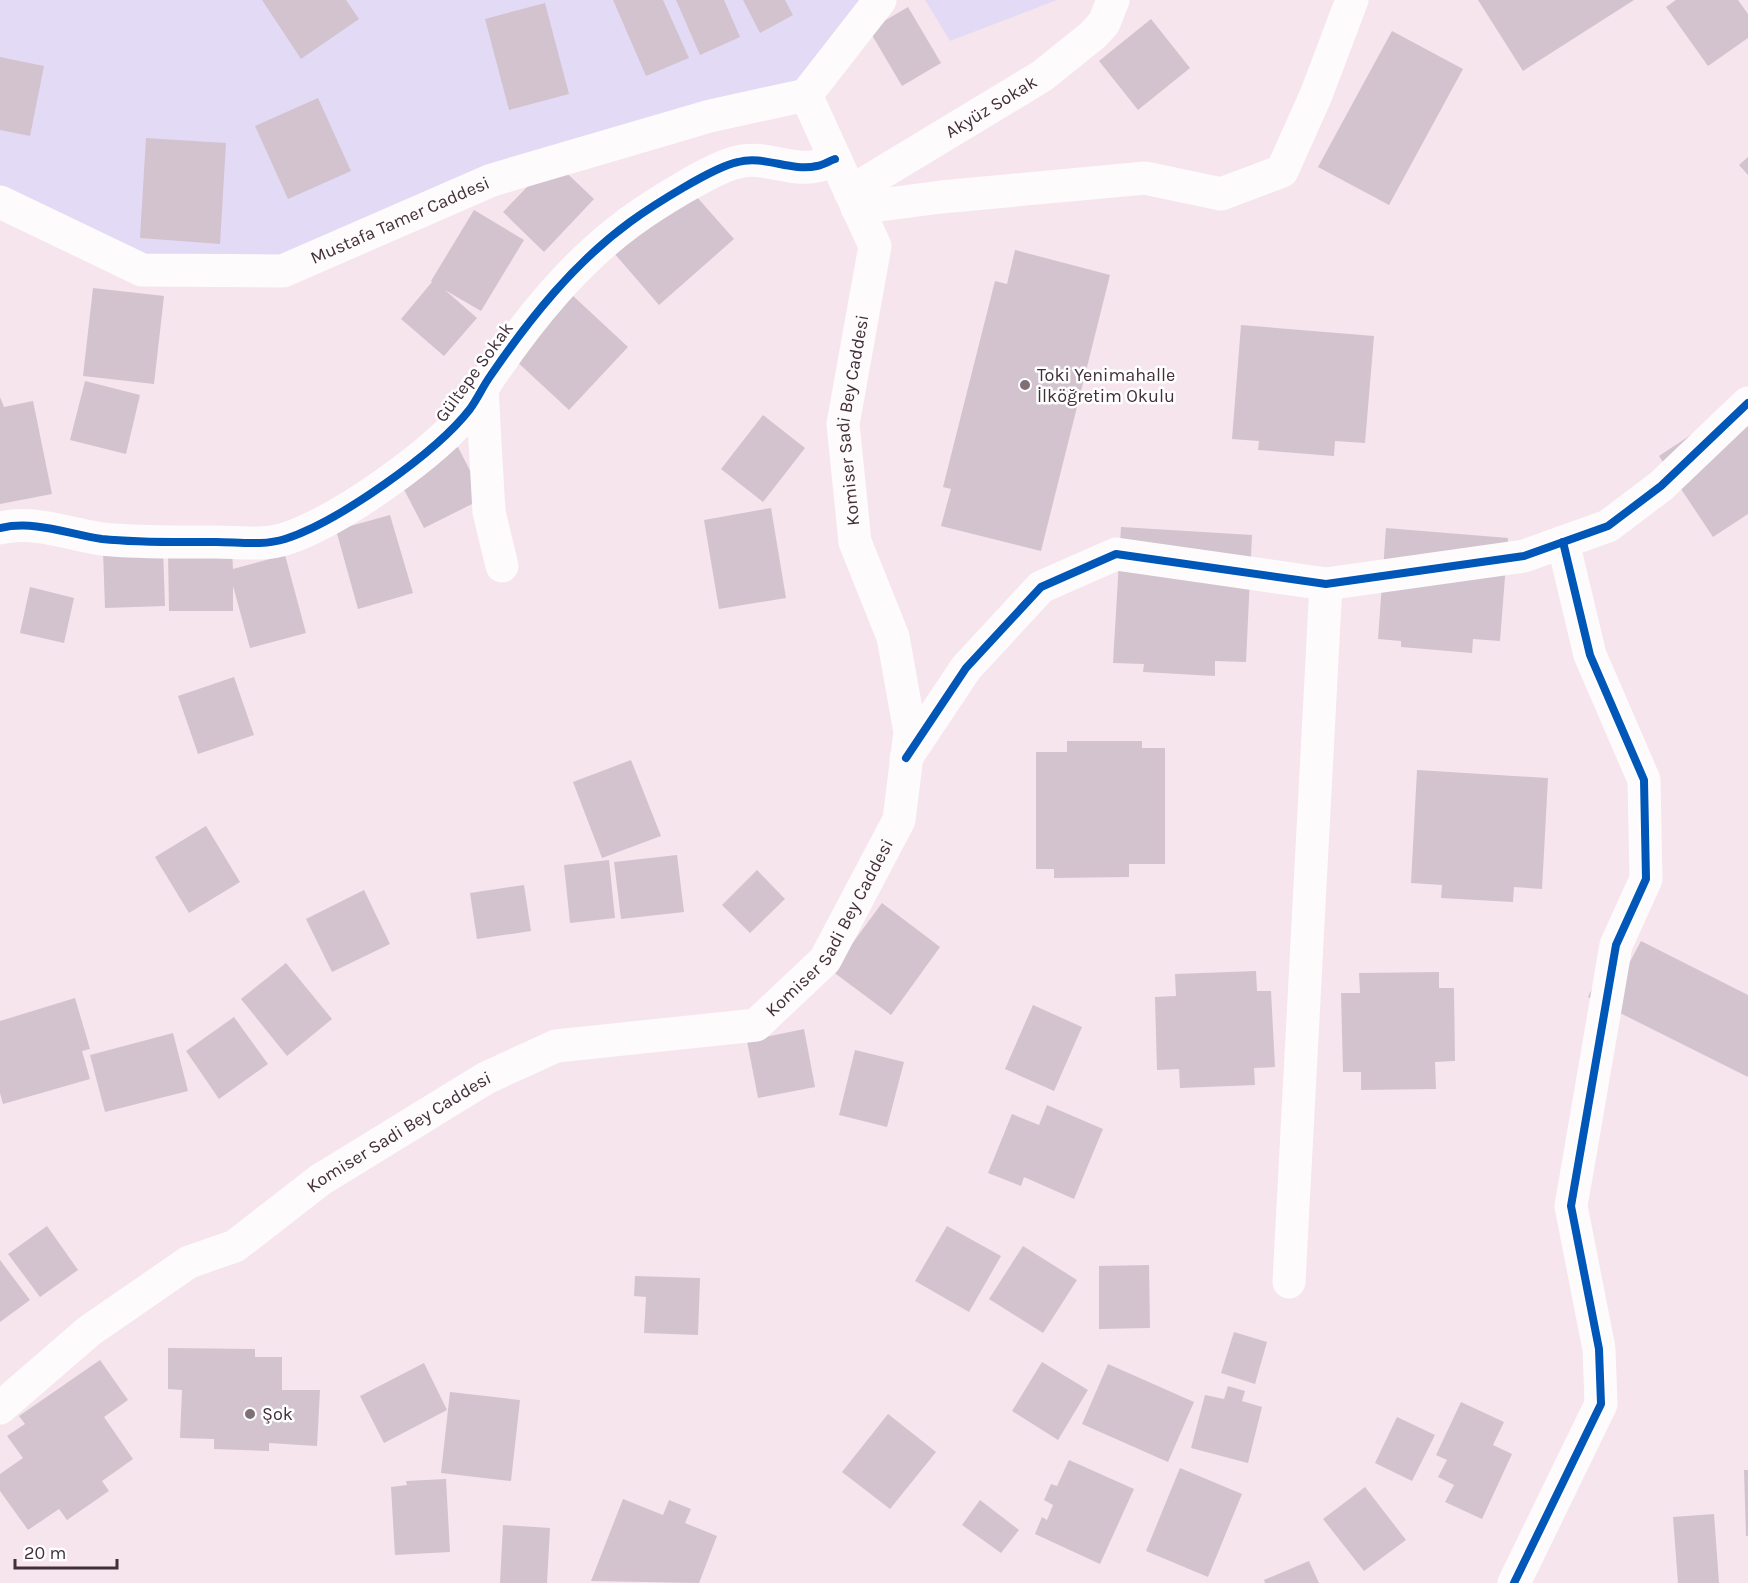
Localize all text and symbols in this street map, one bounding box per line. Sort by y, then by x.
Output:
street label: Akyüz Sokak [941,71,1041,143]
street label: Mustafa Tamer Caddesi [307,171,493,269]
street label: Komiser Sadi Bey Caddesi [832,313,873,527]
street label: Gültepe Sokak [430,318,518,426]
place label: Toki Yenimahalle İlköğretim Okulu [1037,364,1175,407]
marker: Toki Yenimahalle İlköğretim Okulu [1018,378,1032,392]
street label: Komiser Sadi Bey Caddesi [761,835,898,1021]
street label: Komiser Sadi Bey Caddesi [302,1066,494,1197]
place label: Şok [262,1403,293,1425]
marker: Şok [243,1407,257,1421]
scale bar [15,1532,117,1570]
text: 20 m [24,1542,66,1564]

